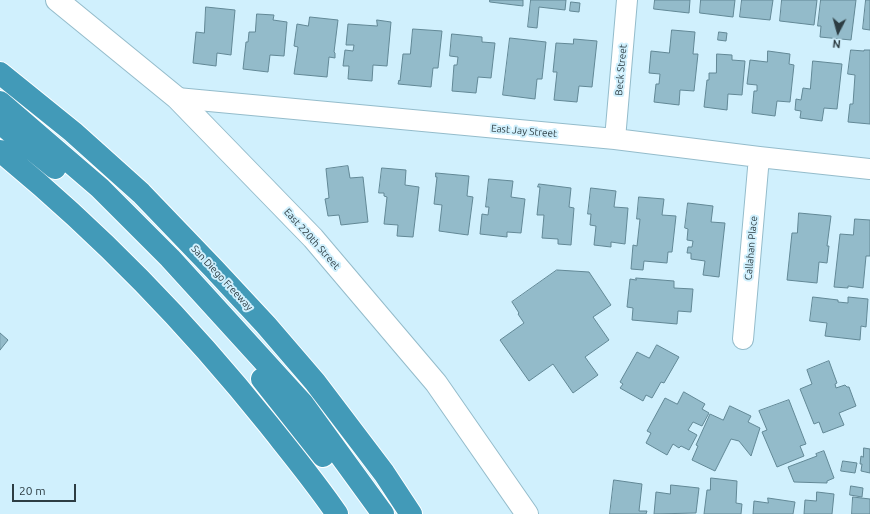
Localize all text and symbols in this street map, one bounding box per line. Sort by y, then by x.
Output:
north arrow [818,12,858,52]
text: N [832,38,841,50]
street label: Beck Street [613,44,629,96]
street label: East Jay Street [490,122,558,140]
street label: East 220th Street [281,206,343,272]
street label: Callahan Place [742,215,760,281]
street label: San Diego Freeway [189,243,255,313]
scale bar [14,476,78,502]
text: 20 m [19,484,46,497]

